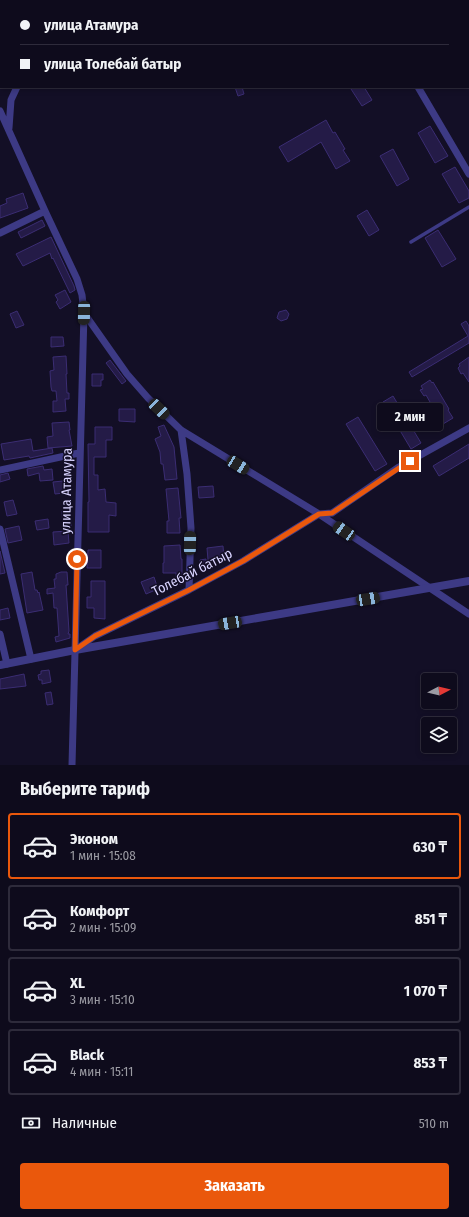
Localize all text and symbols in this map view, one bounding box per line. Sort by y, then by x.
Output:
text: улица Атамура [44,16,138,34]
text: улица Толебай батыр [44,55,181,73]
car [78,301,90,325]
car [146,396,172,422]
callout: 2 мин [377,403,443,431]
text: 2 мин [395,409,425,424]
street label: улица Атамура [57,447,76,534]
route end [401,452,419,470]
car [225,454,251,476]
car [331,519,357,543]
car [184,531,196,555]
street label: Толебай батыр [149,545,235,600]
route start [68,550,86,568]
car [355,591,381,607]
car [217,615,243,631]
north arrow [421,673,457,709]
map controls [421,673,457,753]
button: layers [421,717,457,753]
text: Выберите тариф [20,778,150,800]
icon: car [22,828,58,864]
text: Эконом [70,830,118,848]
text: 630 ₸ [413,838,447,856]
text: 1 мин · 15:08 [70,848,136,863]
icon: car [22,900,58,936]
text: Комфорт [70,902,129,920]
text: 851 ₸ [415,910,447,928]
text: 2 мин · 15:09 [70,920,136,935]
icon: car [22,972,58,1008]
text: XL [70,974,85,992]
text: 1 070 ₸ [404,982,447,1000]
text: 3 мин · 15:10 [70,992,135,1007]
icon: car [22,1044,58,1080]
text: Black [70,1046,104,1064]
text: 853 ₸ [413,1054,447,1072]
text: 4 мин · 15:11 [70,1064,133,1079]
icon: cash [20,1112,42,1134]
text: Наличные [52,1114,117,1132]
text: 510 m [419,1116,449,1131]
button: Заказать [20,1163,449,1209]

